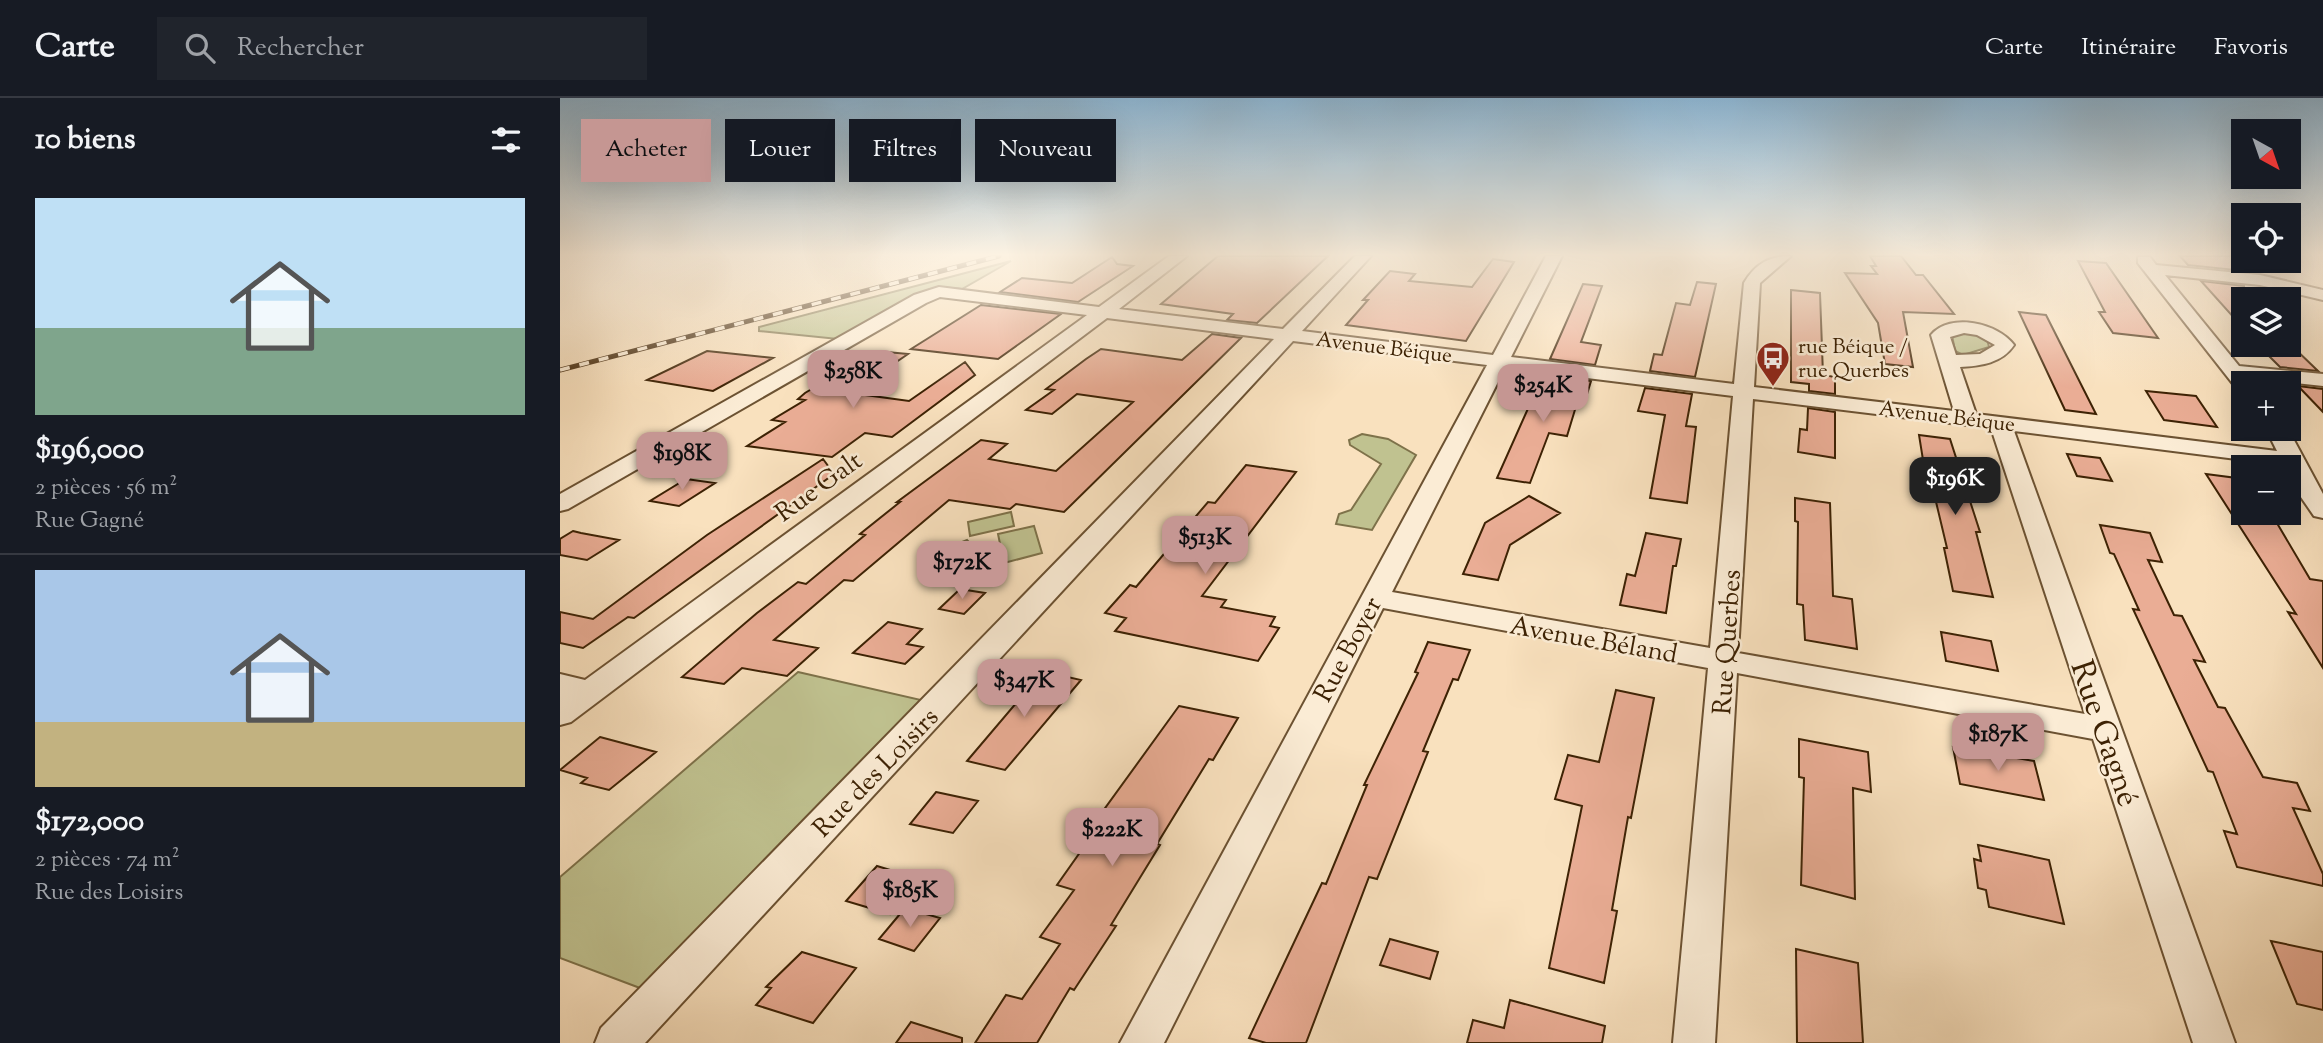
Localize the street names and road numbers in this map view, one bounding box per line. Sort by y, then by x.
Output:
street label: Avenue Béique [1314,326,1454,372]
street label: Avenue Béique [1877,395,2017,441]
street label: Rue Galt [768,444,871,532]
street label: Rue Querbes [1705,568,1752,716]
street label: Rue Boyer [1306,591,1393,710]
street label: Avenue Béland [1507,608,1681,674]
street label: Rue Gagné [2057,655,2150,813]
street label: Rue des Loisirs [805,701,948,847]

